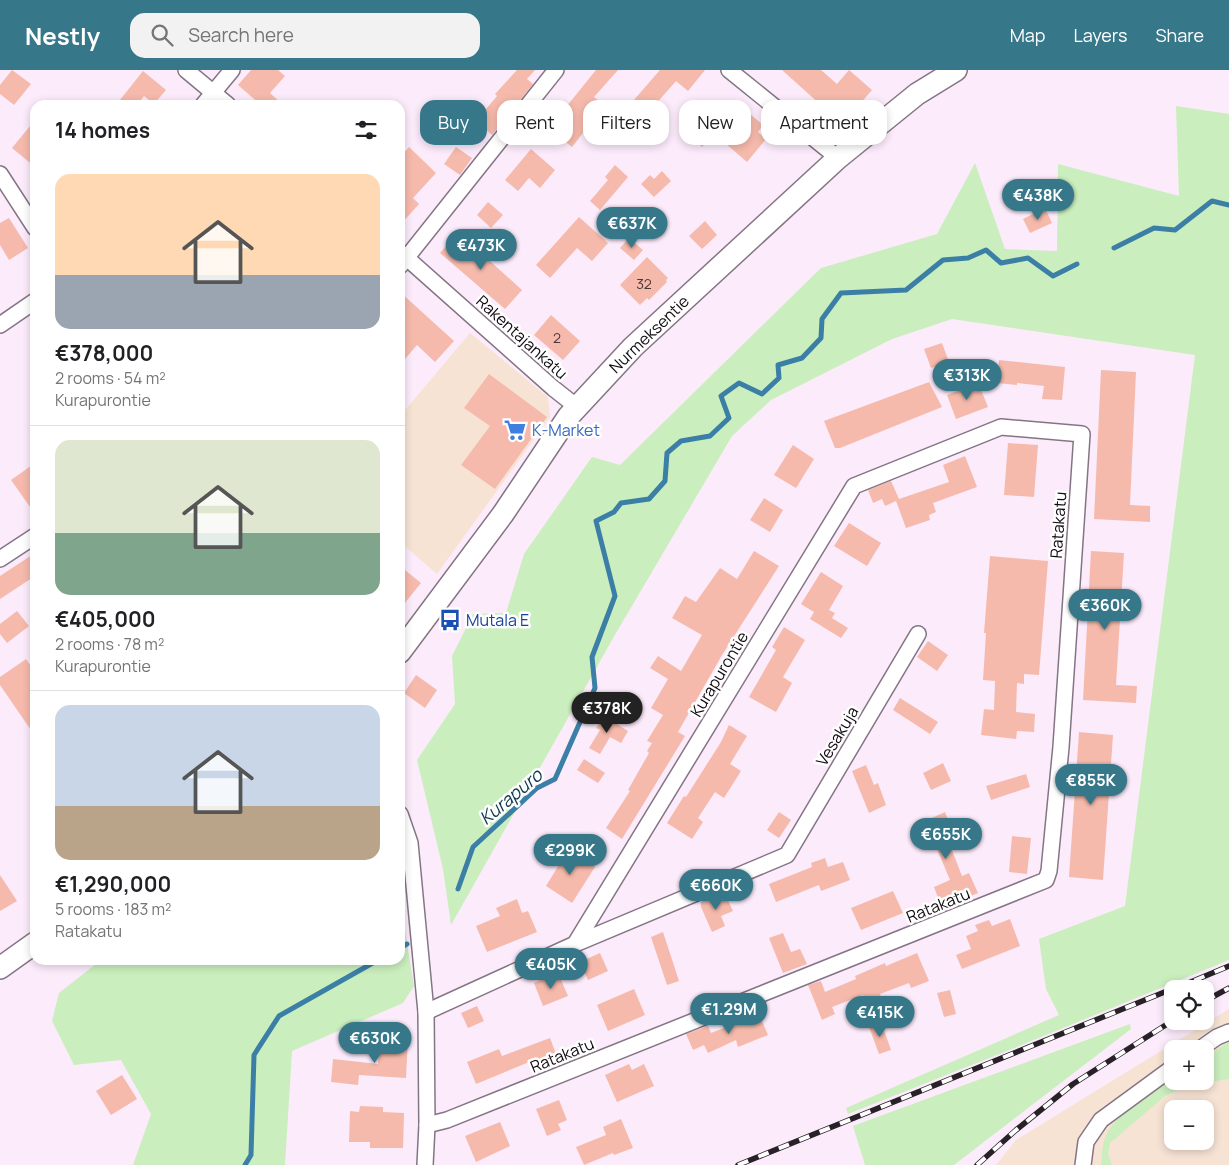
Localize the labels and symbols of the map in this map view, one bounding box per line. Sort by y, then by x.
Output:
pin: €438K [1003,178,1073,221]
pin: €637K [597,206,667,249]
pin: €473K [446,228,516,271]
house number: 32 [636,274,652,293]
street label: Rakentajankatu [472,290,572,384]
street label: Nurmeksentie [604,290,694,378]
house number: 2 [553,328,561,347]
pin: €313K [932,358,1002,401]
supermarket icon: K-Market [502,417,528,443]
place label: K-Market [532,419,600,441]
street label: Ratakatu [1045,491,1071,559]
pin: €360K [1070,588,1140,631]
bus stop icon: Mutala E [437,607,463,633]
place label: Mutala E [466,609,529,631]
street label: Kurapurontie [685,627,753,721]
pin: €378K [572,692,642,734]
street label: Vesakuja [811,702,863,770]
water label: Kurapuro [474,762,548,830]
pin: €855K [1056,764,1126,806]
pin: €655K [911,818,981,860]
pin: €299K [535,834,605,876]
pin: €660K [681,868,751,911]
street label: Ratakatu [903,882,973,928]
pin: €405K [516,948,586,990]
pin: €1.29M [688,992,770,1035]
pin: €415K [845,996,915,1038]
pin: €630K [340,1022,410,1064]
street label: Ratakatu [527,1032,597,1078]

